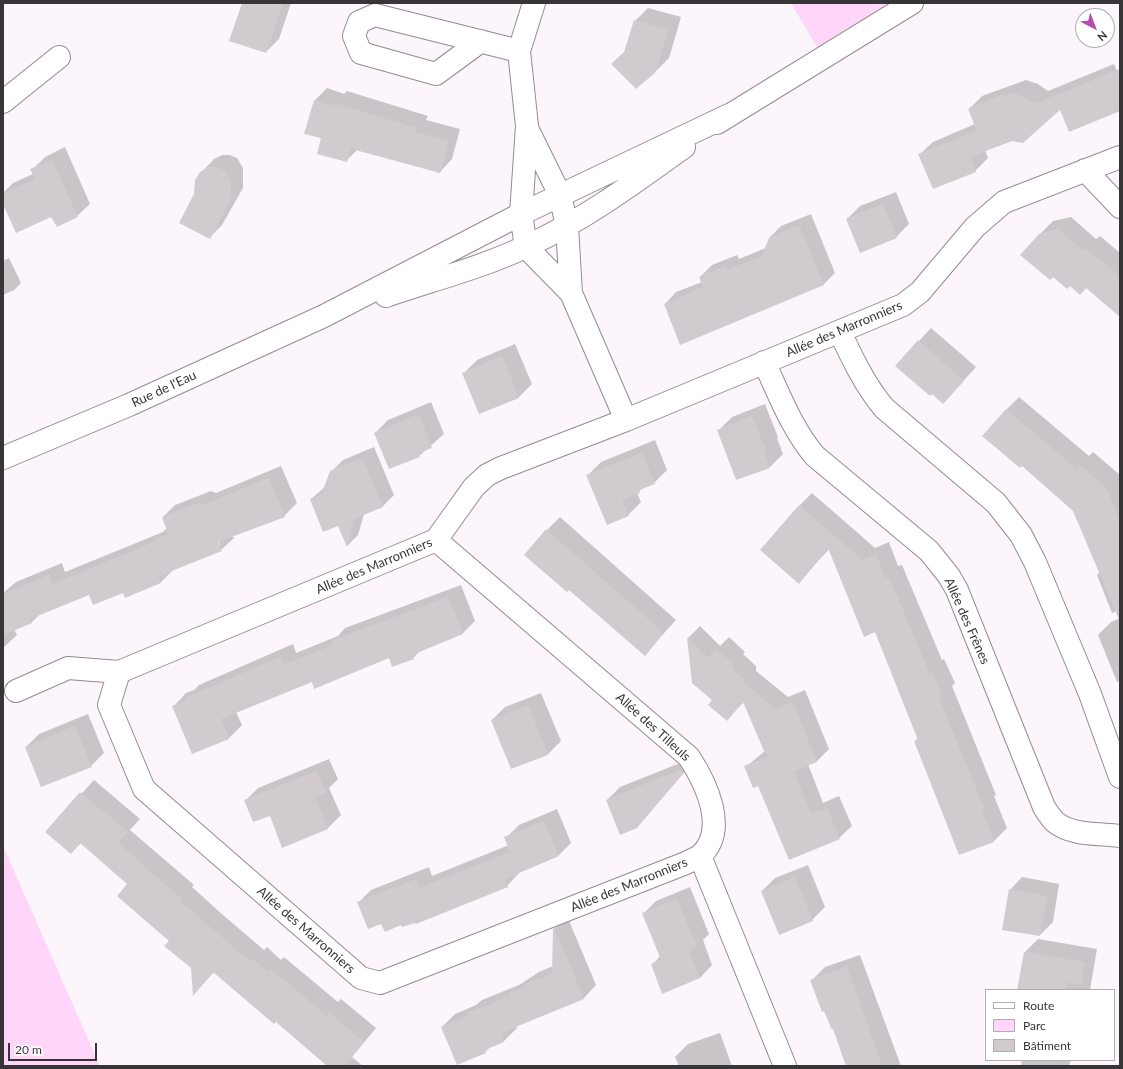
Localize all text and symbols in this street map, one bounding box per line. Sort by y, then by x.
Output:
north arrow [1075,8,1115,48]
text: N [1095,29,1110,44]
street label: Allée des Marronniers [784,297,904,361]
street label: Rue de l'Eau [129,367,199,411]
street label: Allée des Marronniers [314,534,434,598]
street label: Allée des Frênes [941,575,993,667]
street label: Allée des Tilleuls [613,689,693,765]
street label: Allée des Marronniers [568,854,690,916]
street label: Allée des Marronniers [254,883,358,977]
legend [985,989,1115,1061]
text: Route [1023,998,1054,1013]
text: Parc [1023,1018,1046,1033]
scale bar [10,1035,99,1061]
text: Bâtiment [1023,1038,1071,1053]
text: 20 m [15,1042,42,1057]

